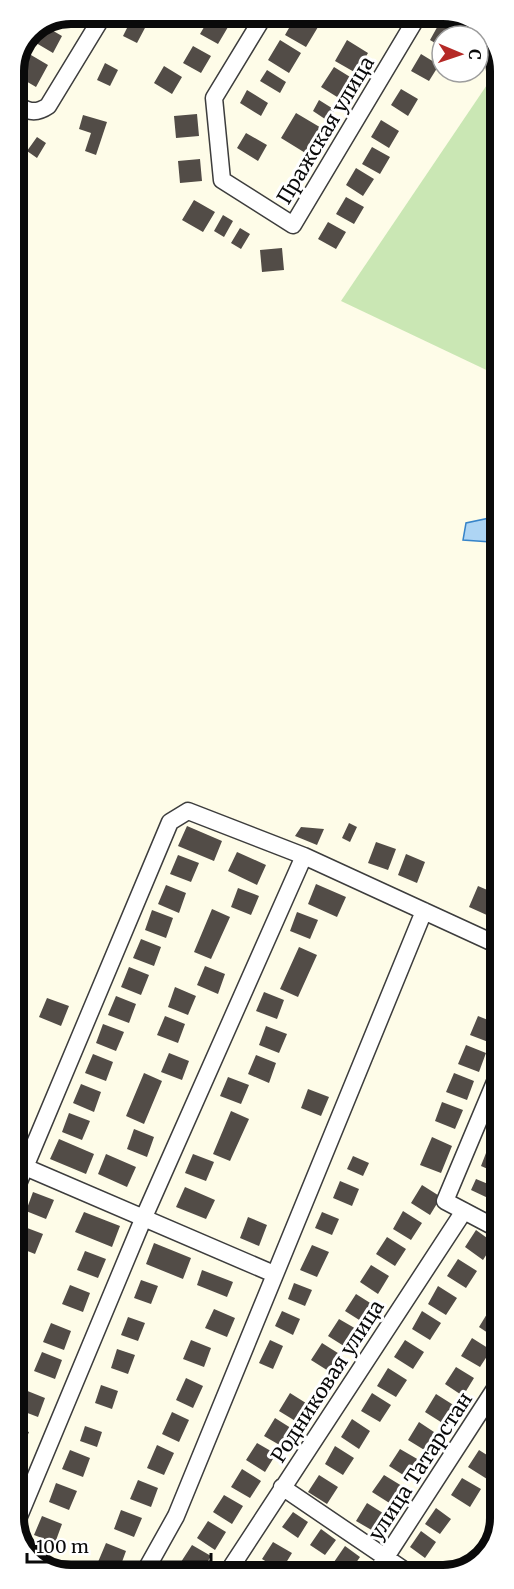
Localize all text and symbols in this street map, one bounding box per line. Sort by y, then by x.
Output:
north arrow [430,24,490,84]
text: С [465,49,485,60]
street label: Пражская улица [271,51,379,208]
street label: Родниковая улица [265,1295,389,1467]
street label: улица Татарстан [363,1387,477,1545]
scale bar [27,1526,212,1564]
text: 100 m [36,1535,89,1558]

